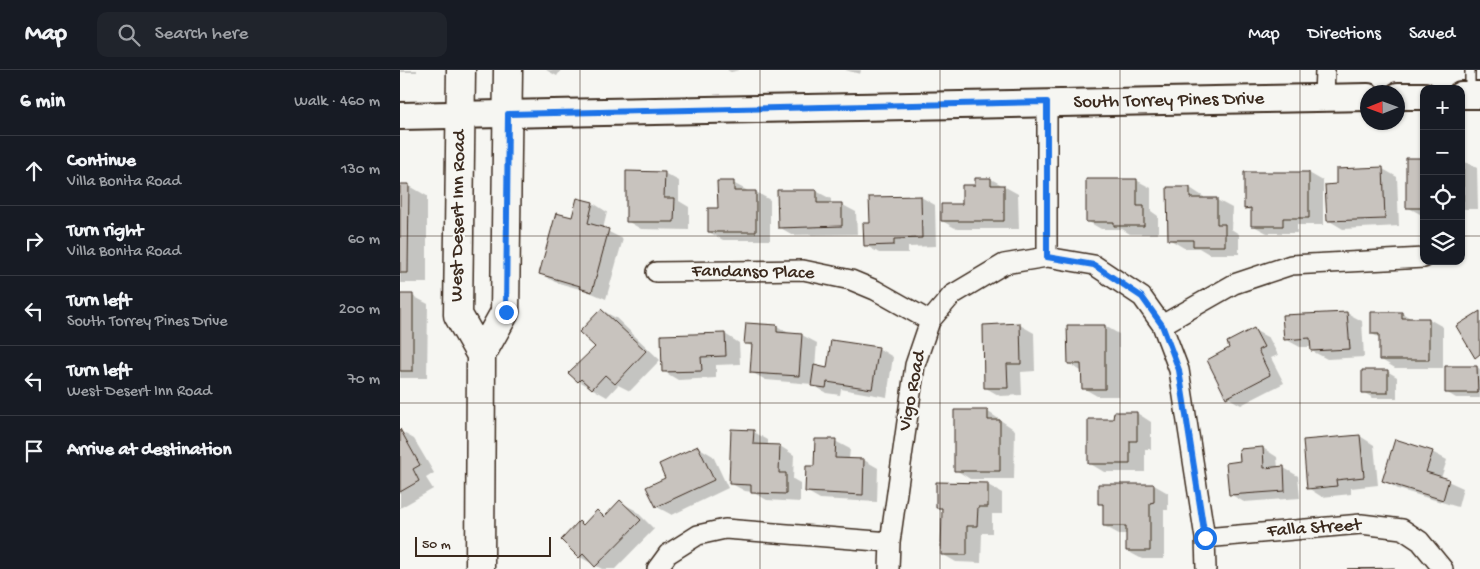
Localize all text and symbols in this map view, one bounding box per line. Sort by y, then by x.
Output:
search box [97,12,447,57]
text: Map [25,20,67,49]
icon: search [115,21,143,49]
text: Search here [155,23,248,46]
text: Map [1248,24,1280,45]
text: Directions [1308,24,1381,45]
text: Saved [1409,24,1455,45]
north arrow [1360,85,1405,130]
map controls [1420,85,1465,265]
button: + [1420,85,1465,130]
street label: South Torrey Pines Drive [1073,88,1265,114]
text: 6 min [20,90,65,115]
text: Walk · 460 m [294,93,380,112]
street label: West Desert Inn Road [446,128,472,302]
button: − [1420,130,1465,175]
text: Continue [67,150,136,173]
icon: ahead [20,157,48,185]
text: 130 m [341,161,380,180]
text: Villa Bonita Road [67,173,181,192]
button: locate [1420,175,1465,220]
text: Turn right [67,220,143,243]
button: layers [1420,220,1465,265]
icon: right [20,227,48,255]
text: 60 m [348,231,380,250]
text: Villa Bonita Road [67,243,181,262]
street label: Fandanso Place [690,260,815,286]
text: Turn left [67,290,131,313]
icon: left [20,297,48,325]
text: 200 m [339,301,380,320]
route end [495,301,518,324]
text: South Torrey Pines Drive [67,313,228,332]
street label: Vigo Road [894,347,932,434]
text: Turn left [67,360,131,383]
icon: left [20,367,48,395]
text: 70 m [347,371,380,390]
text: West Desert Inn Road [67,383,212,402]
icon: arrive [20,437,48,465]
text: Arrive at destination [67,439,231,462]
street label: Falla Street [1265,514,1364,544]
route start [1194,527,1217,550]
scale bar [415,534,551,557]
text: 50 m [422,537,451,554]

